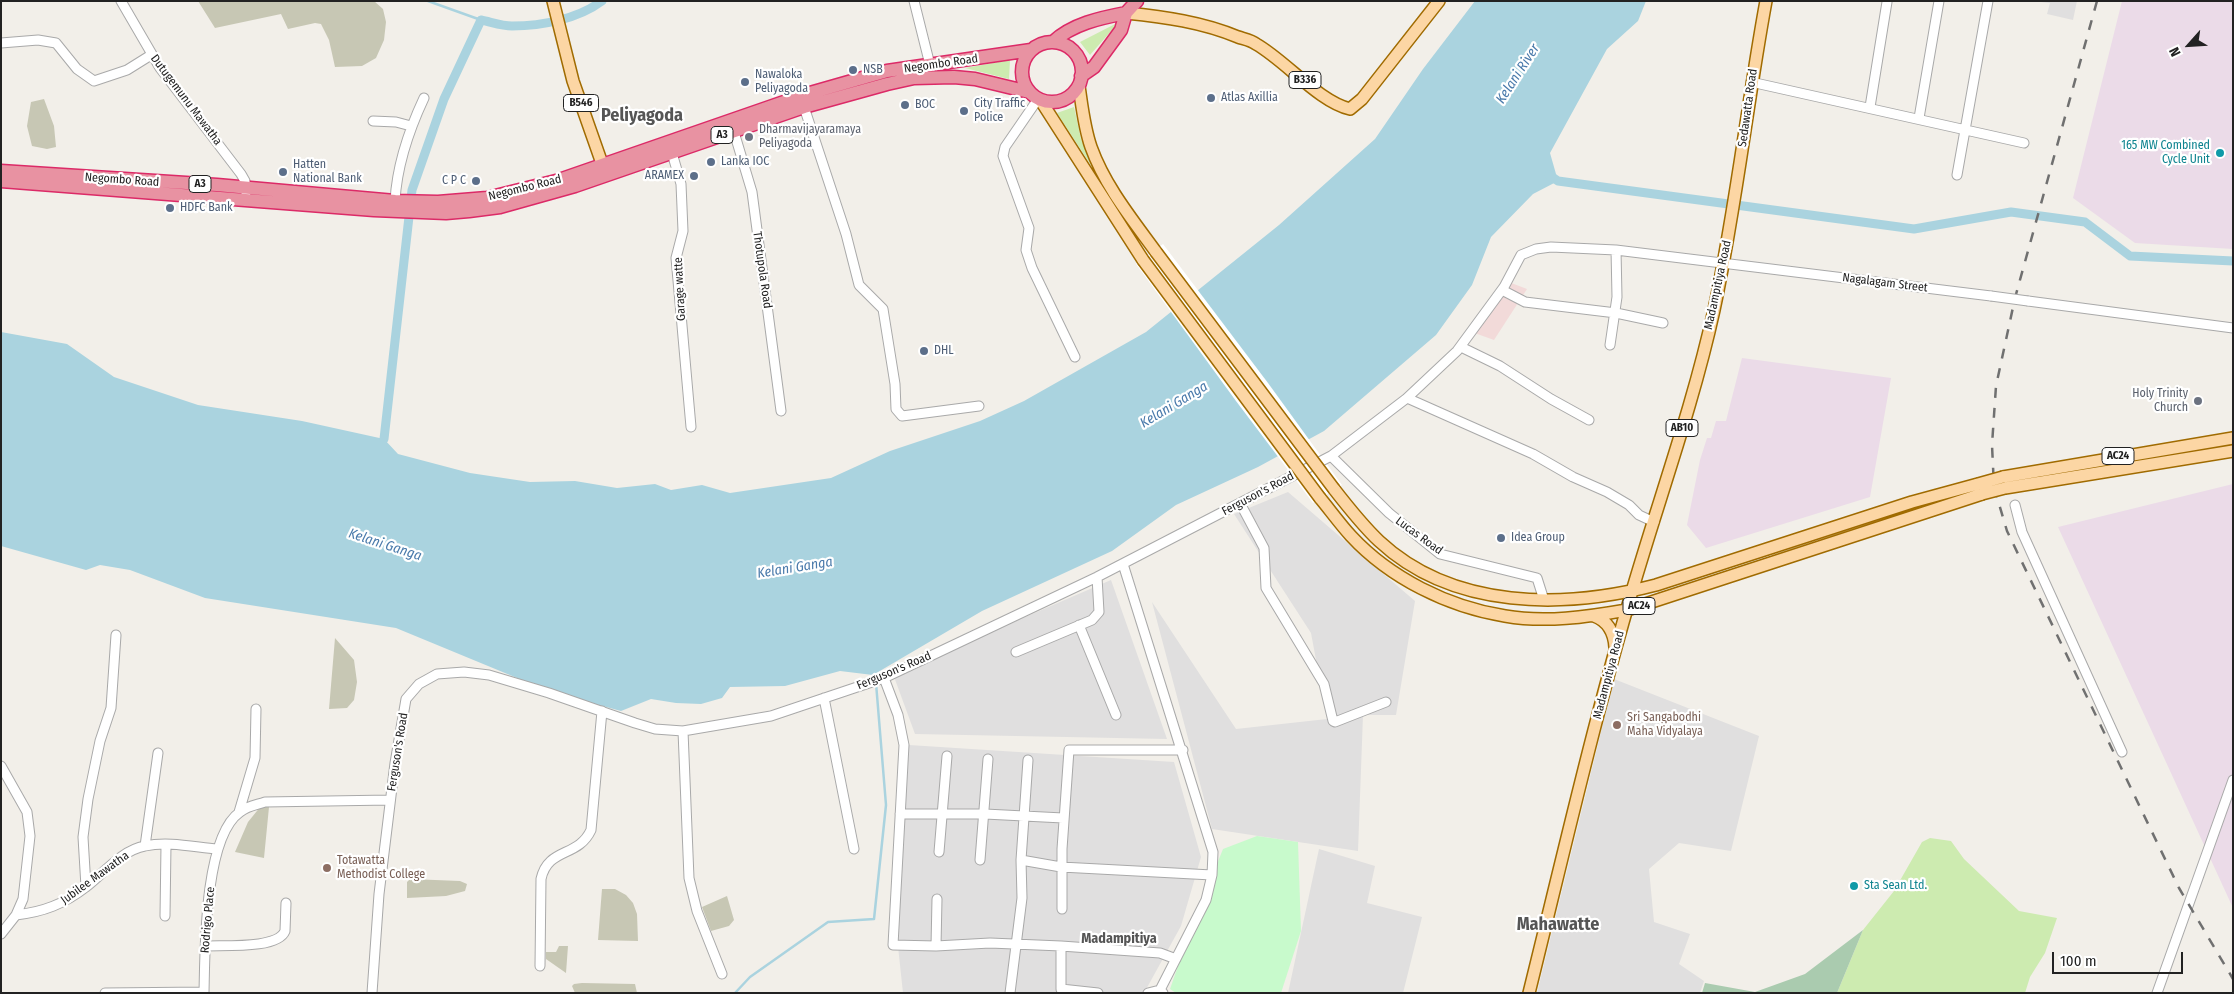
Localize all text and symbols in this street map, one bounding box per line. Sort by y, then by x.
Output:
north arrow [2164,20,2214,70]
water label: Kelani River [1493,41,1543,107]
text: N [2166,44,2185,59]
street label: Dutugemunu Mawatha [147,52,225,148]
street label: Negombo Road [903,52,979,76]
place label: NSB [863,63,883,77]
marker: NSB [847,64,859,76]
place label: Nawaloka Peliyagoda [755,68,808,96]
street label: Sedawatta Road [1735,68,1761,148]
road number: B336 [1289,72,1321,88]
marker: Nawaloka Peliyagoda [739,76,751,88]
place label: Atlas Axillia [1221,91,1278,105]
marker: Atlas Axillia [1205,92,1217,104]
road number: B546 [564,95,598,112]
place label: City Traffic Police [974,97,1025,125]
place label: BOC [915,98,935,112]
marker: BOC [899,99,911,111]
district label: Peliyagoda [601,105,683,127]
marker: City Traffic Police [958,105,970,117]
place label: Dharmavijayaramaya Peliyagoda [759,123,861,151]
road number: A3 [711,126,733,144]
marker: Dharmavijayaramaya Peliyagoda [743,131,755,143]
place label: 165 MW Combined Cycle Unit [2121,139,2210,167]
marker: 165 MW Combined Cycle Unit [2214,147,2226,159]
place label: Lanka IOC [721,155,769,169]
marker: Lanka IOC [705,156,717,168]
place label: Hatten National Bank [293,158,362,186]
marker: Hatten National Bank [277,166,289,178]
place label: ARAMEX [645,169,684,183]
street label: Negombo Road [84,170,160,190]
marker: ARAMEX [688,170,700,182]
street label: Negombo Road [487,172,563,204]
place label: C P C [442,174,466,188]
road number: A3 [189,175,211,192]
marker: C P C [470,175,482,187]
place label: HDFC Bank [180,201,233,215]
marker: HDFC Bank [164,202,176,214]
street label: Thotupola Road [749,230,775,310]
street label: Madampitiya Road [1701,239,1735,331]
street label: Garage watte [671,257,689,321]
street label: Nagalagam Street [1841,271,1929,295]
place label: DHL [934,344,954,358]
marker: DHL [918,345,930,357]
water label: Kelani Ganga [1137,378,1211,432]
place label: Holy Trinity Church [2132,387,2188,415]
marker: Holy Trinity Church [2192,395,2204,407]
road number: AB10 [1666,419,1698,436]
road number: AC24 [2102,448,2134,464]
street label: Ferguson's Road [1220,469,1296,519]
street label: Lucas Road [1393,514,1445,558]
water label: Kelani Ganga [346,525,424,565]
place label: Idea Group [1511,531,1565,545]
marker: Idea Group [1495,532,1507,544]
water label: Kelani Ganga [756,554,834,582]
road number: AC24 [1623,598,1655,614]
street label: Madampitiya Road [1590,629,1628,721]
street label: Ferguson's Road [855,649,933,693]
place label: Sri Sangabodhi Maha Vidyalaya [1627,711,1703,739]
street label: Ferguson's Road [385,712,411,792]
marker: Sri Sangabodhi Maha Vidyalaya [1611,719,1623,731]
street label: Jubilee Mawatha [58,848,132,908]
place label: Totawatta Methodist College [337,854,425,882]
marker: Totawatta Methodist College [321,862,333,874]
place label: Sta Sean Ltd. [1864,879,1927,893]
marker: Sta Sean Ltd. [1848,880,1860,892]
street label: Rodrigo Place [198,886,218,954]
district label: Mahawatte [1517,914,1599,936]
district label: Madampitiya [1081,931,1157,947]
scale bar [2054,942,2185,974]
text: 100 m [2060,952,2097,970]

